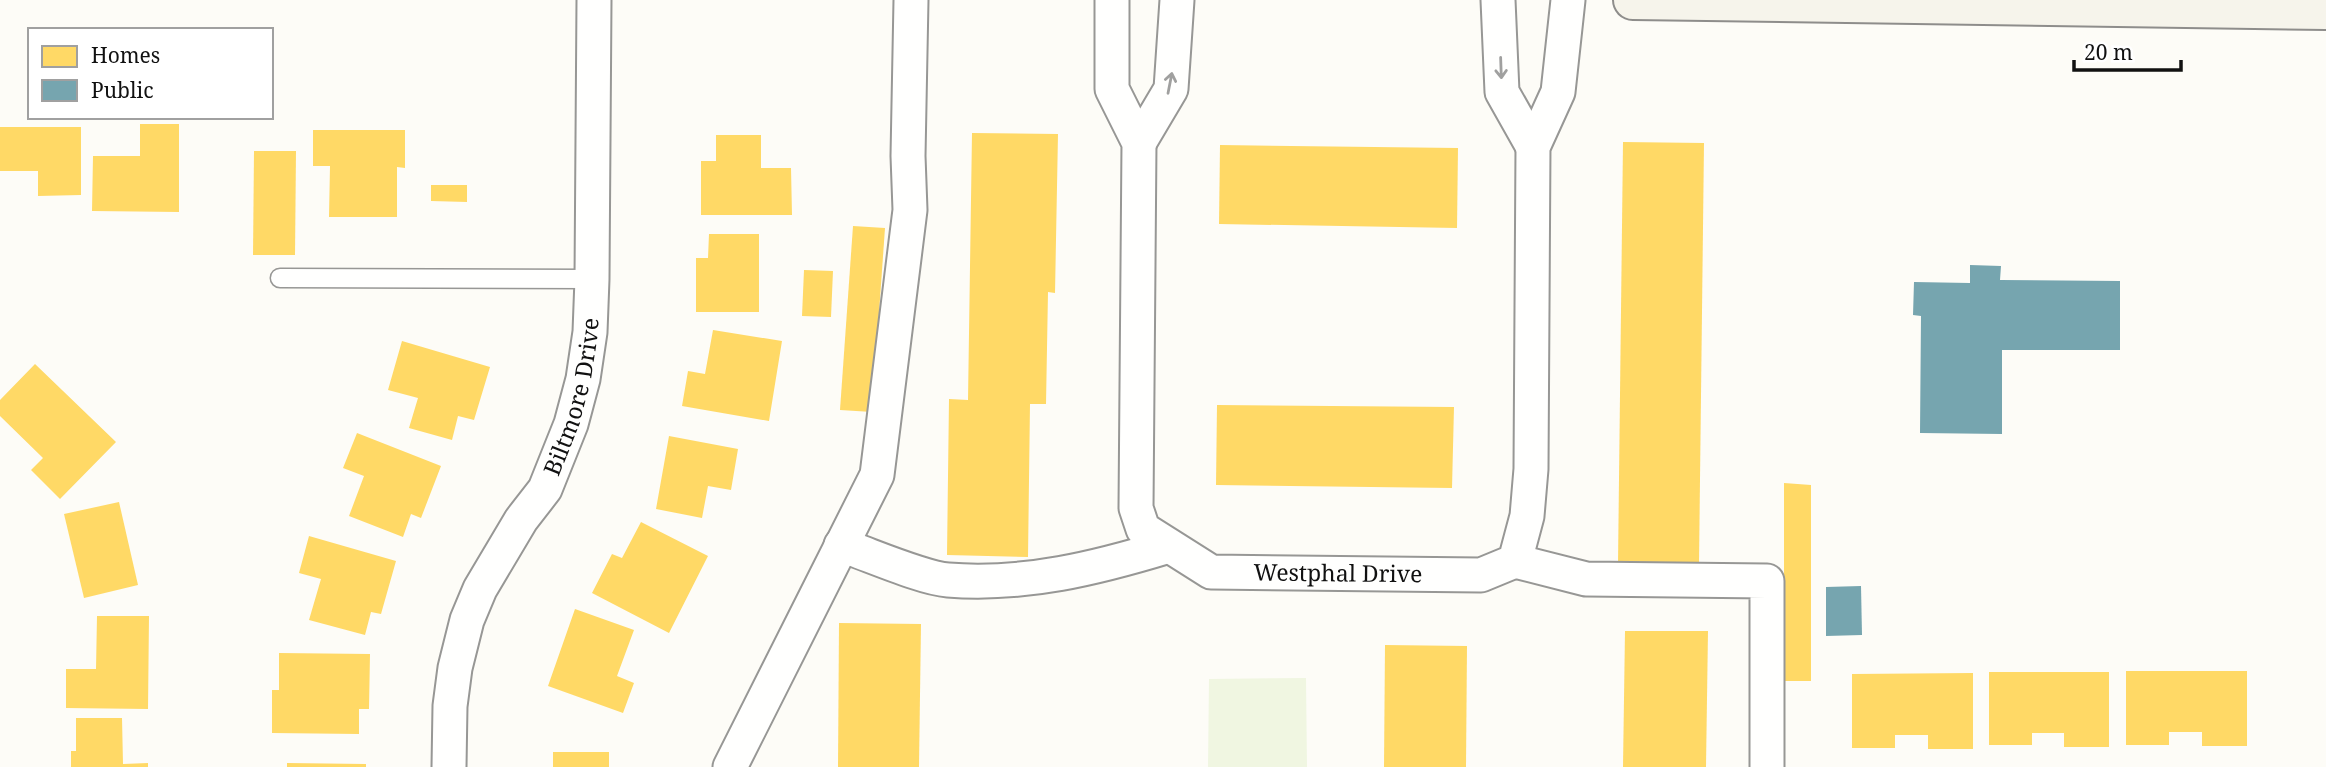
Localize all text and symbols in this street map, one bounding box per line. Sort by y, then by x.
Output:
legend [28,28,273,119]
scale bar [2074,28,2181,72]
text: 20 m [2084,38,2133,66]
text: Homes [91,41,160,69]
one-way arrow [1495,56,1508,79]
one-way arrow [1164,72,1177,95]
text: Public [91,76,153,104]
street label: Biltmore Drive [535,317,606,480]
street label: Westphal Drive [1253,555,1423,589]

